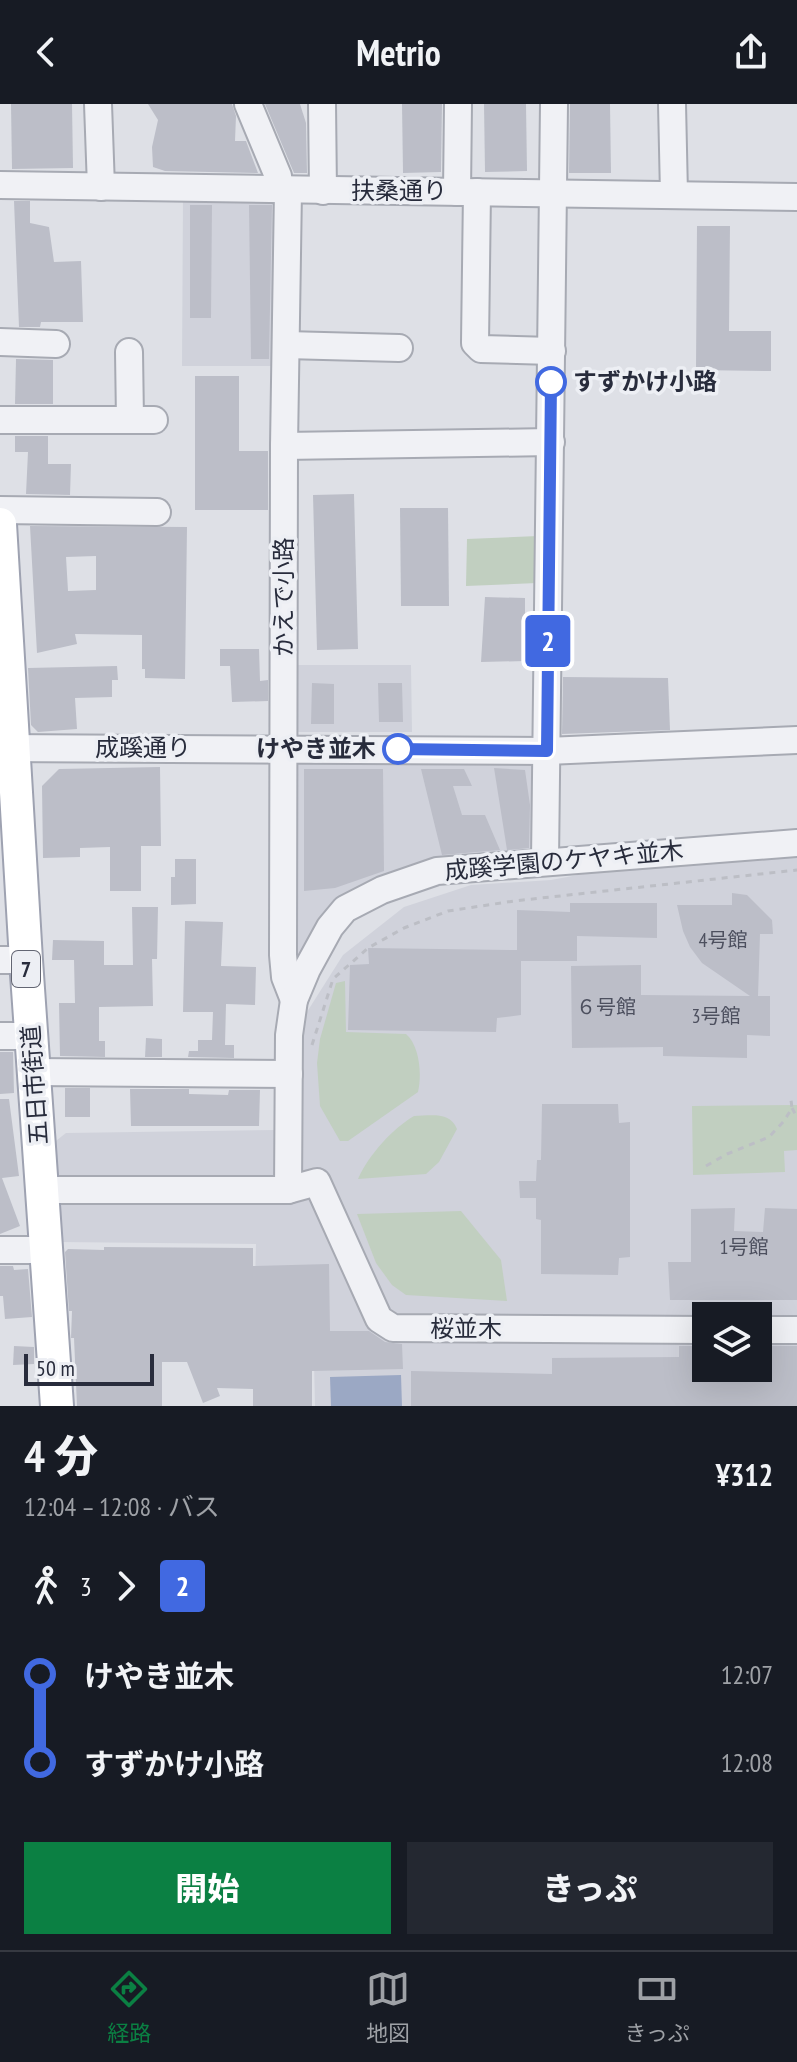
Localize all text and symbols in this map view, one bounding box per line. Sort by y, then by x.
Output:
text: Metrio [356,29,441,76]
icon: back [24,30,68,74]
icon: share [729,30,773,74]
street label: 扶桑通り [351,175,447,206]
place label: すずかけ小路 [573,366,717,397]
marker: すずかけ小路 [536,367,566,397]
street label: かえで小路 [268,537,299,657]
line badge: 2 [522,615,574,667]
text: 2 [541,622,555,659]
street label: 成蹊通り [95,732,191,763]
place label: けやき並木 [256,733,376,764]
marker: けやき並木 [383,734,413,764]
street label: 成蹊学園のケヤキ並木 [443,835,685,886]
house number: 4号館 [699,927,748,953]
road number: 7 [12,951,40,987]
house number: ６号館 [576,994,636,1020]
house number: 3号館 [692,1003,741,1029]
street label: 五日市街道 [15,1024,54,1146]
house number: 1号館 [720,1234,769,1260]
map controls [692,1302,772,1382]
button: layers [692,1302,772,1382]
street label: 桜並木 [430,1313,502,1344]
scale bar [24,1350,154,1386]
text: 50 m [36,1354,75,1382]
text: 4 分 [24,1427,98,1484]
text: ¥312 [716,1455,773,1494]
text: 12:04 – 12:08 · バス [24,1490,220,1523]
icon: walk [24,1564,68,1608]
icon: forward [104,1564,148,1608]
text: 2 [176,1567,189,1604]
text: 3 [80,1570,92,1603]
text: けやき並木 [84,1656,234,1695]
text: 12:07 [721,1658,773,1691]
text: すずかけ小路 [84,1744,264,1783]
text: 12:08 [721,1746,773,1779]
button: 開始 [24,1842,391,1934]
button: きっぷ [407,1842,773,1934]
tab: 経路 [107,1967,151,2047]
tab: 地図 [366,1967,410,2047]
tab: きっぷ [625,1967,690,2047]

